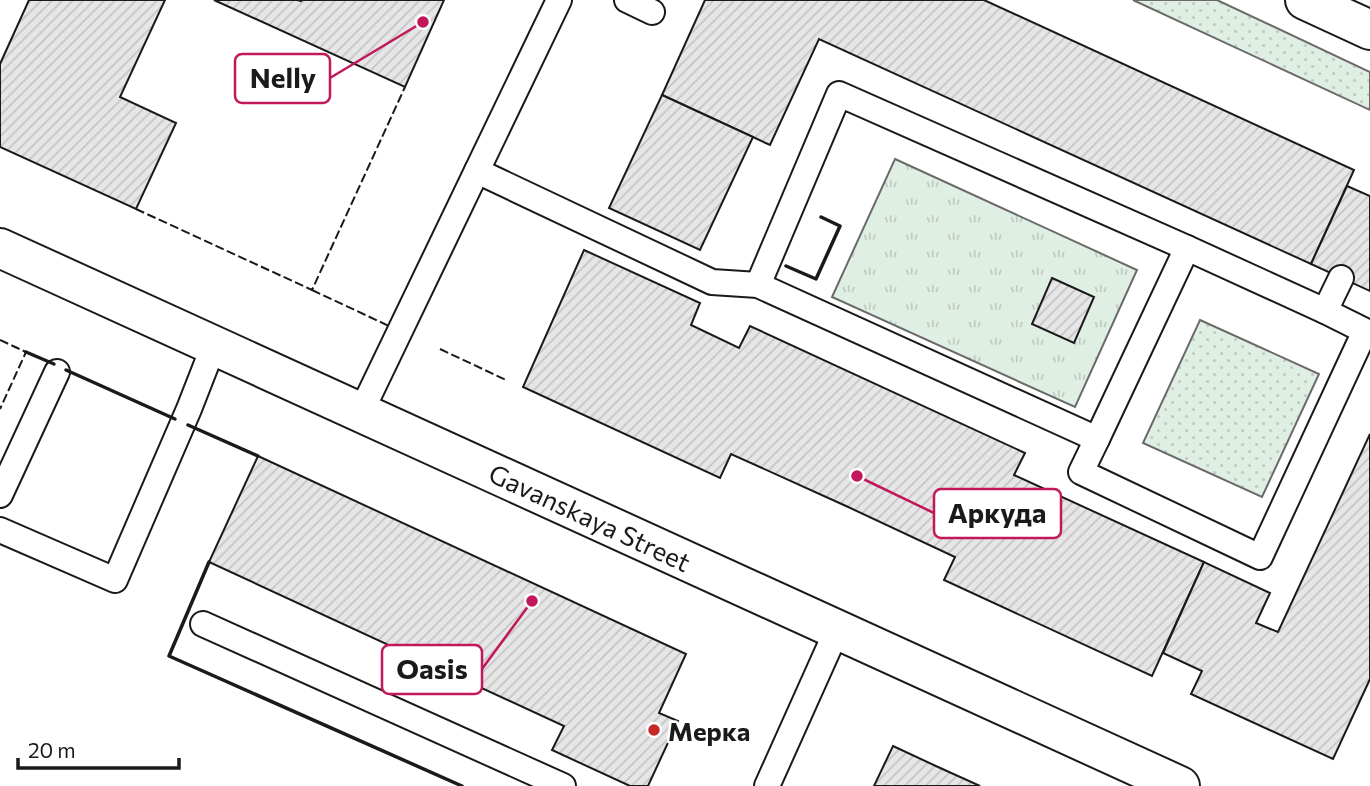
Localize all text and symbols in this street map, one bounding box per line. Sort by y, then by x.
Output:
callout: Nelly [235,54,330,103]
text: Nelly [250,60,316,94]
street label: Gavanskaya Street [484,457,696,577]
callout: Аркуда [934,489,1061,538]
text: Аркуда [948,495,1046,529]
callout: Oasis [382,645,482,694]
text: Oasis [396,651,468,685]
place label: Мерка [668,715,750,746]
marker: Мерка [646,722,662,738]
scale bar [18,726,178,770]
text: 20 m [28,737,76,762]

